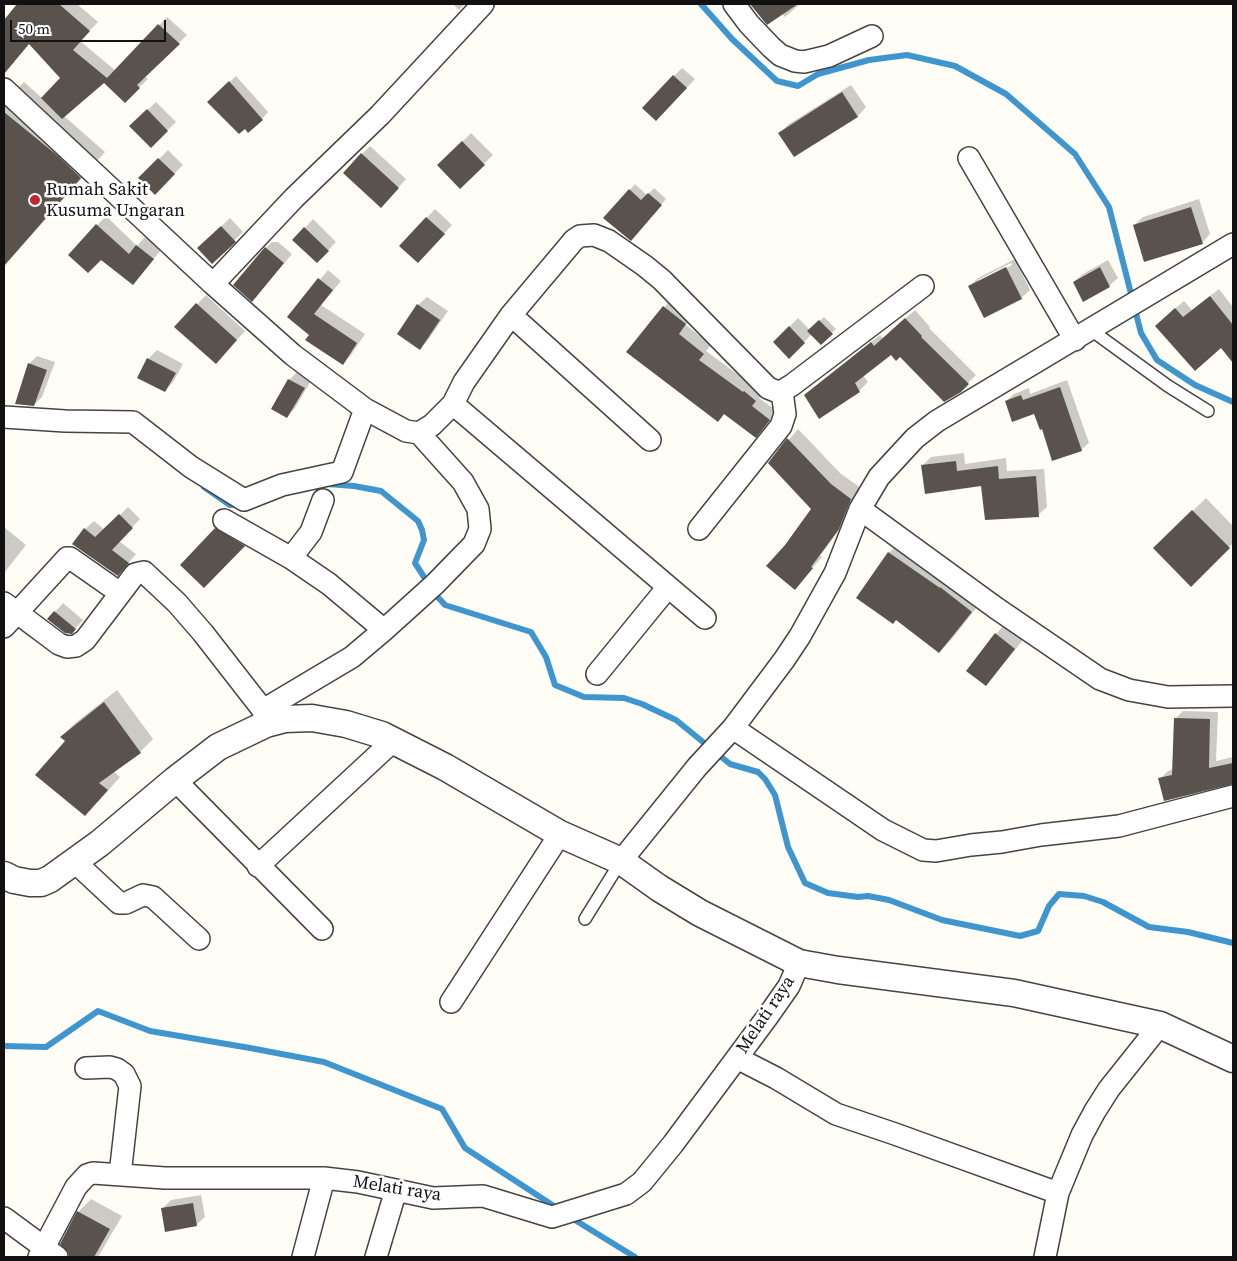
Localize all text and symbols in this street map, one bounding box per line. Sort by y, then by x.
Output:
scale bar [12,10,169,42]
text: 50 m [18,18,50,39]
place label: Rumah Sakit Kusuma Ungaran [46,179,185,222]
marker: Rumah Sakit Kusuma Ungaran [28,193,42,207]
street label: Melati raya [732,972,800,1058]
street label: Melati raya [351,1171,443,1207]

